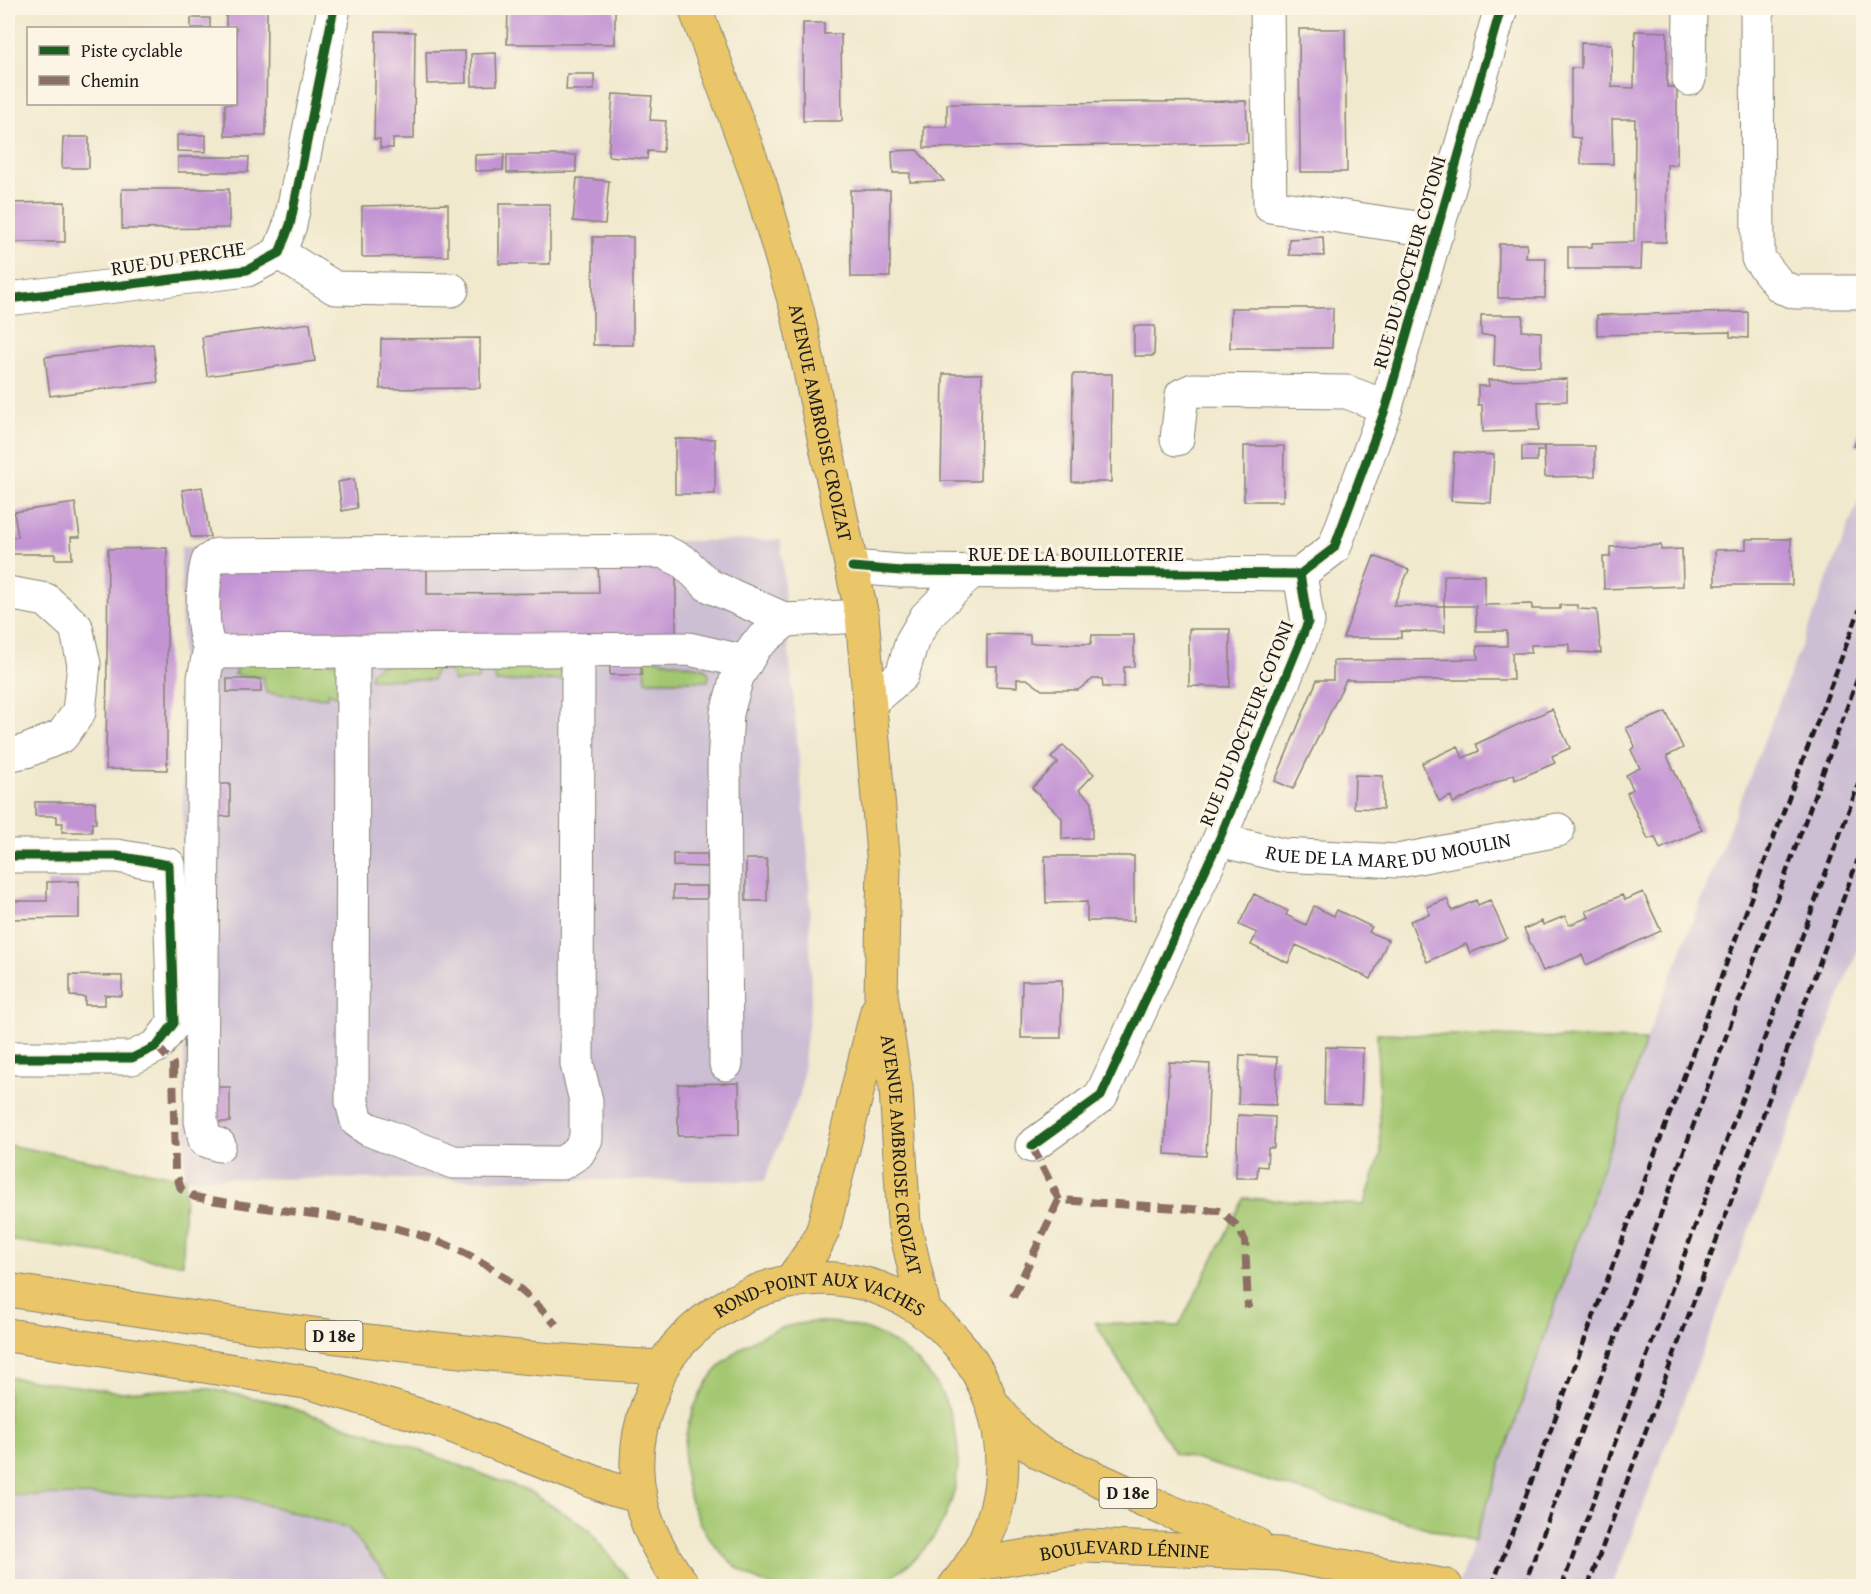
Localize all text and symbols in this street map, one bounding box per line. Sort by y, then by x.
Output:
legend [27,27,237,105]
text: Piste cyclable [81,37,183,64]
text: Chemin [81,67,139,94]
street label: RUE DU DOCTEUR COTONI [1364,152,1453,372]
street label: RUE DU PERCHE [109,233,247,282]
street label: AVENUE AMBROISE CROIZAT [782,300,861,544]
street label: RUE DE LA BOUILLOTERIE [968,539,1184,568]
street label: RUE DU DOCTEUR COTONI [1191,615,1300,830]
street label: RUE DE LA MARE DU MOULIN [1263,824,1513,875]
street label: AVENUE AMBROISE CROIZAT [874,1032,931,1278]
text: ROND-POINT AUX VACHES [707,1263,932,1324]
street label: ROND-POINT AUX VACHES [709,1306,931,1330]
road number: D 18e [306,1321,362,1351]
road number: D 18e [1100,1478,1156,1508]
street label: BOULEVARD LÉNINE [1038,1531,1210,1568]

